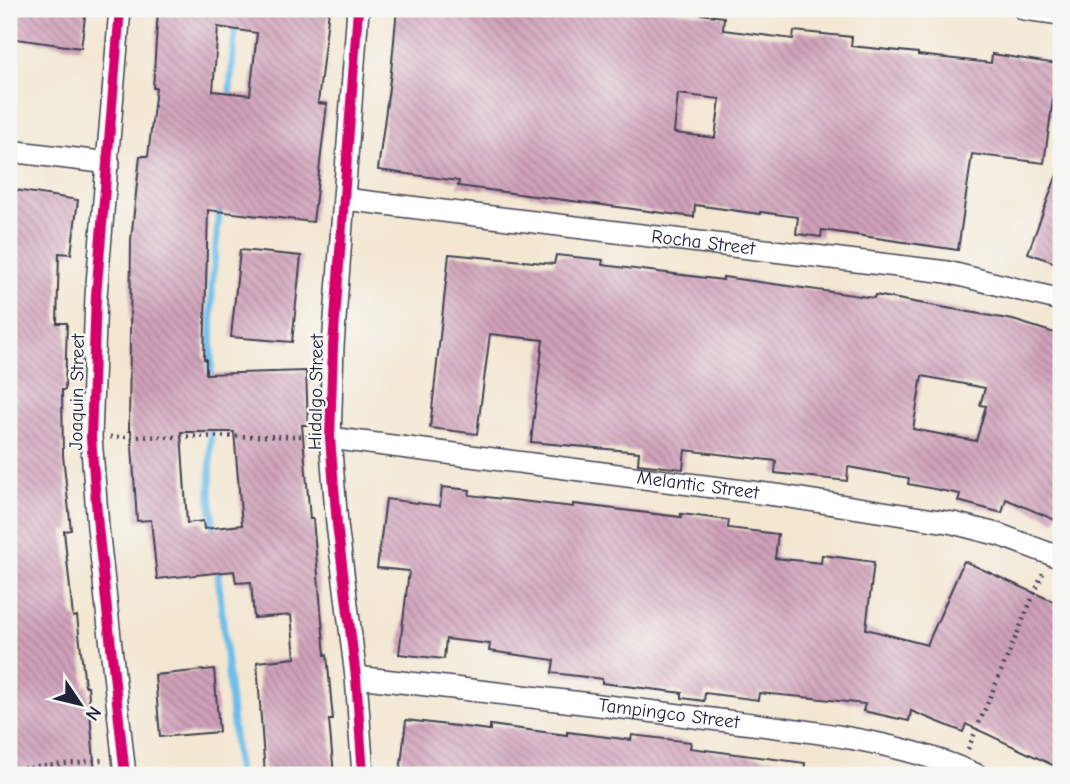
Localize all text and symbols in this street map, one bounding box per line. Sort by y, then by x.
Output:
street label: Rocha Street [650,225,757,260]
street label: Joaquin Street [65,333,89,451]
street label: Hidalgo Street [304,333,328,450]
street label: Melantic Street [636,466,761,504]
north arrow [46,668,116,738]
street label: Tampingco Street [597,694,741,733]
text: N [81,702,106,725]

